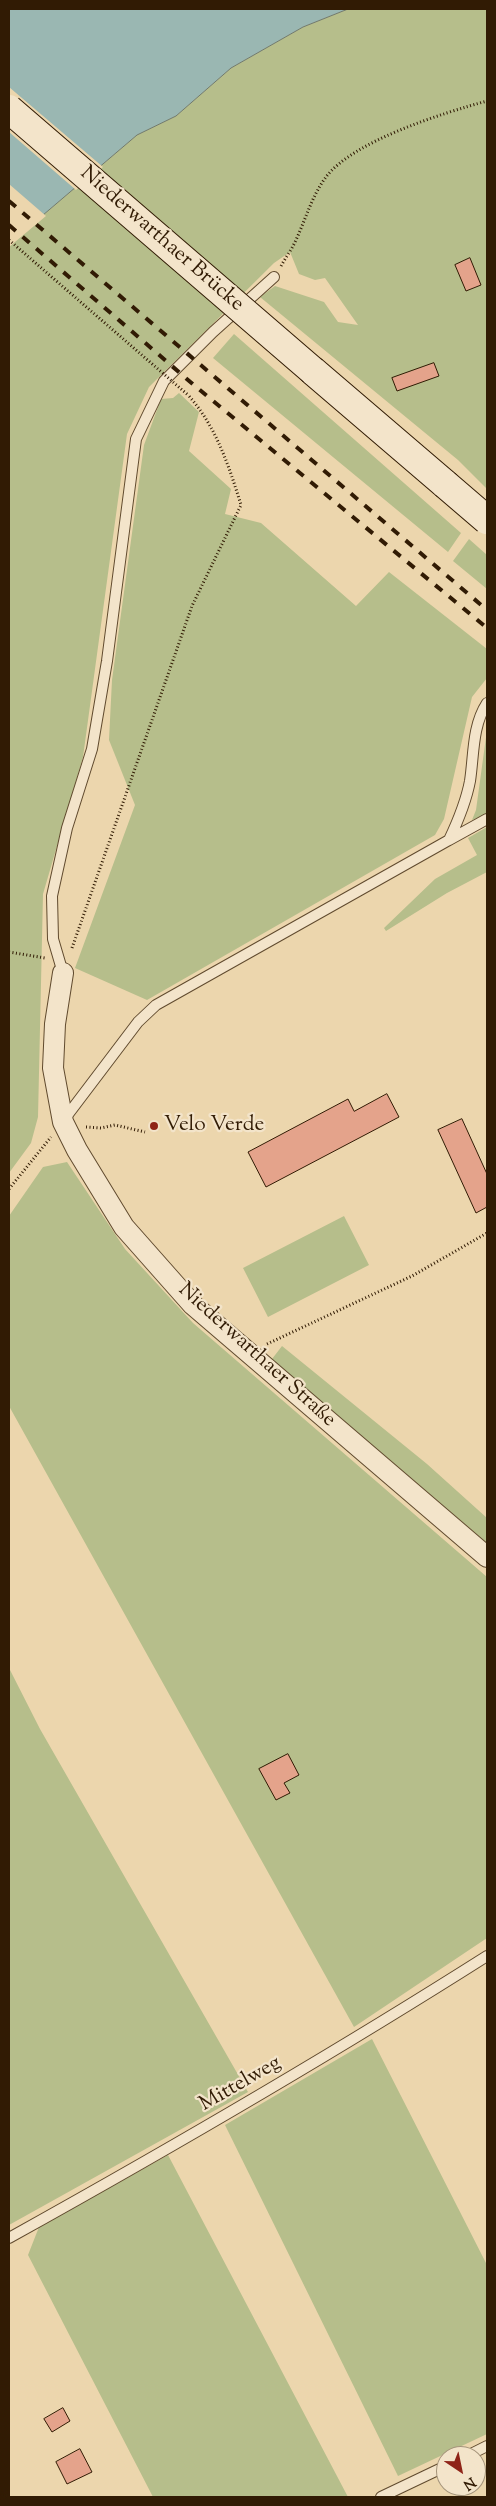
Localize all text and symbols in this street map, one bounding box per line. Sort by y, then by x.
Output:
street label: Niederwarthaer Brücke [74,162,248,318]
place label: Velo Verde [164,1113,264,1139]
marker: Velo Verde [148,1120,160,1132]
street label: Niederwarthaer Straße [172,1278,340,1434]
street label: Mittelweg [196,2052,286,2118]
north arrow [436,2446,486,2496]
text: N [459,2471,479,2494]

